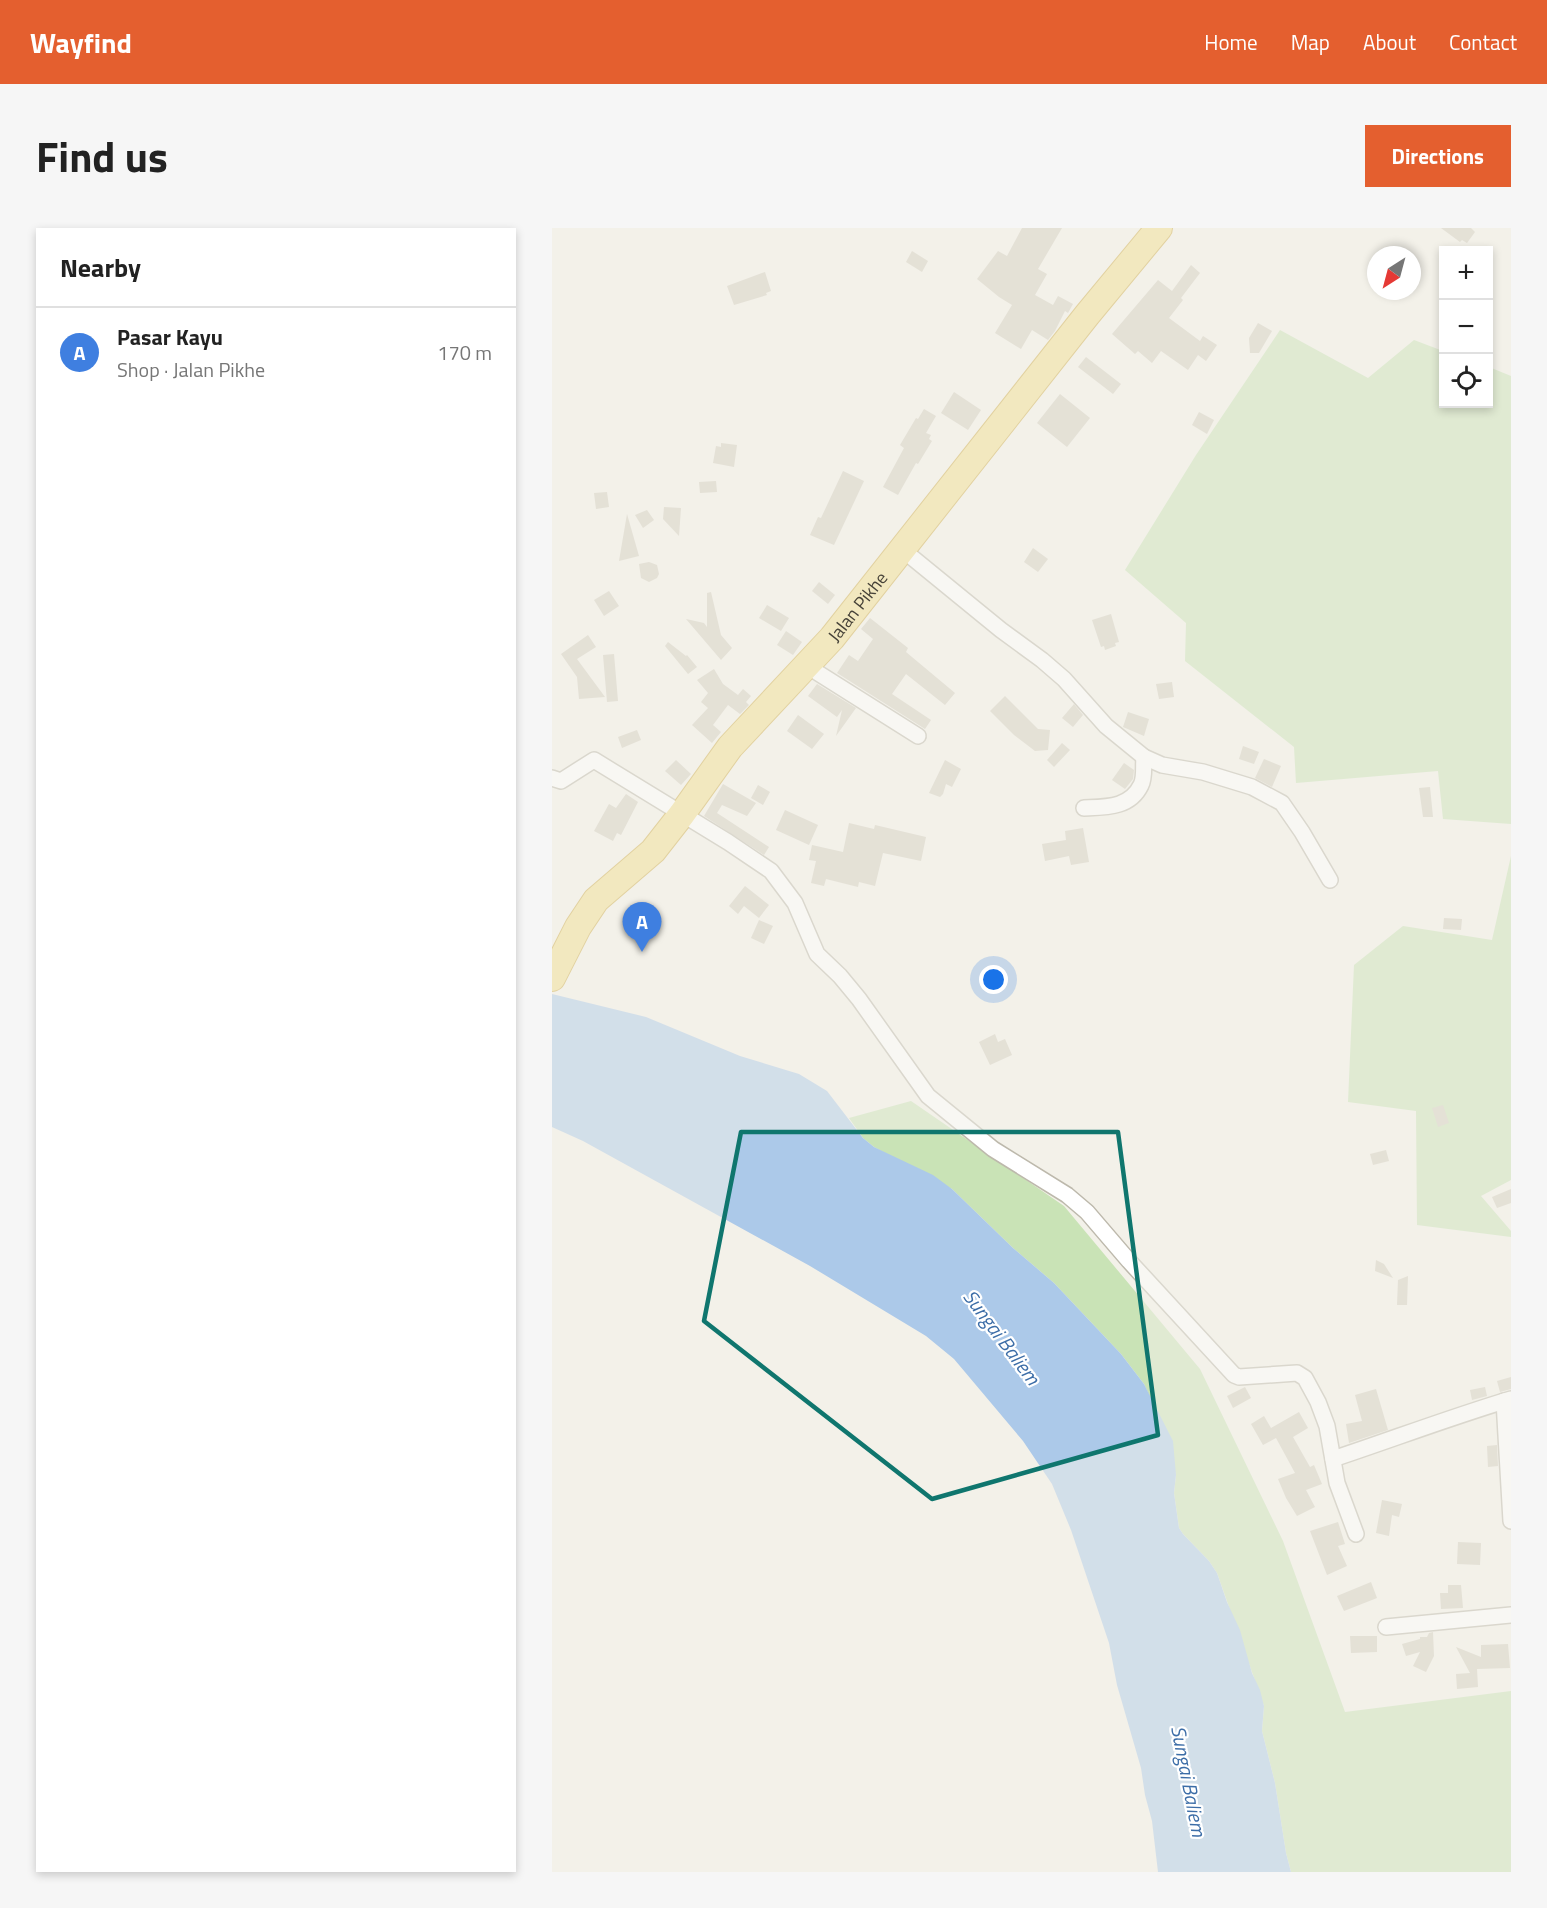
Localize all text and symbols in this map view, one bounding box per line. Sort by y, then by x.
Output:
text: Wayfind [30,21,132,64]
text: Home [1204,26,1258,58]
text: Map [1291,26,1330,58]
text: About [1363,26,1416,58]
text: Contact [1449,26,1517,58]
text: Find us [36,124,168,188]
button: Directions [1365,125,1511,187]
north arrow [1367,246,1421,300]
map controls [1439,246,1493,408]
button: + [1439,246,1493,300]
text: Nearby [60,248,141,287]
button: − [1439,300,1493,354]
text: Pasar Kayu [117,320,223,354]
text: A [73,337,86,368]
text: 170 m [437,337,492,368]
text: Shop · Jalan Pikhe [117,354,265,385]
button: locate [1439,354,1493,408]
street label: Jalan Pikhe [821,565,893,647]
pin: A [622,902,662,952]
your location [979,965,1008,994]
water label: Sungai Baliem [956,1283,1049,1392]
water label: Sungai Baliem [1163,1723,1215,1840]

